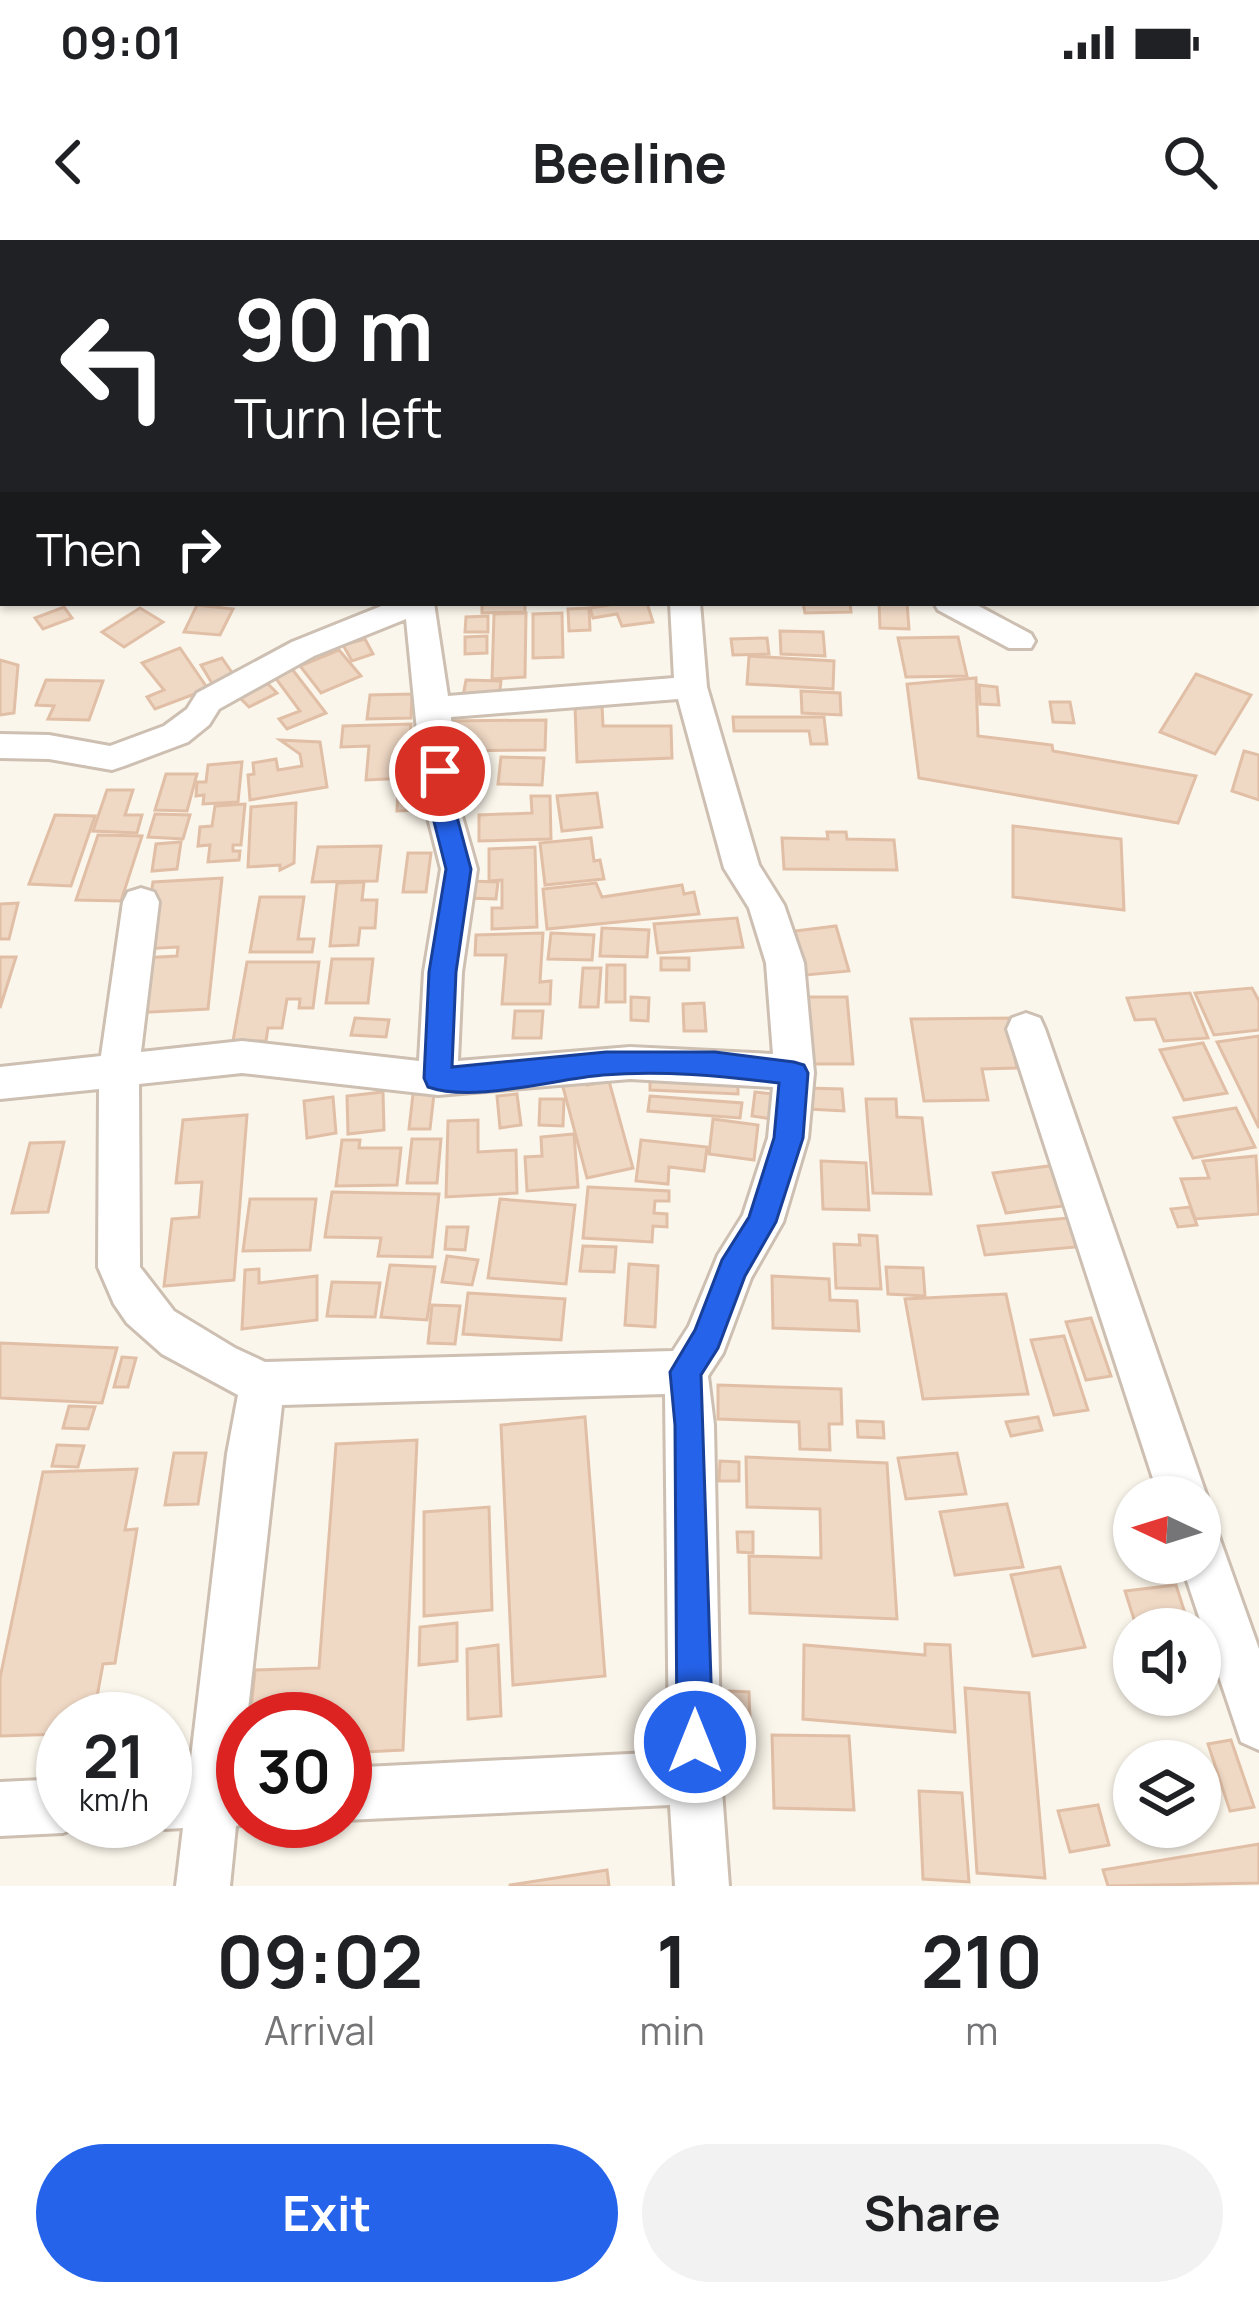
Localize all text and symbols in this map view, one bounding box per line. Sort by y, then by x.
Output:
text: 09:01 [60,11,182,73]
text: Beeline [532,125,727,199]
icon: back [36,129,102,195]
icon: search [1157,129,1223,195]
text: 90 m [234,271,434,386]
icon: left [36,288,192,444]
text: Turn left [234,380,443,454]
icon: right [166,516,232,582]
text: Then [36,518,142,580]
pin [389,720,491,822]
icon: arrive [407,738,473,804]
north arrow [1113,1476,1221,1584]
map controls [1113,1476,1221,1848]
button: sound [1113,1608,1221,1716]
position arrow [632,1679,758,1805]
speed limit sign: 30 [216,1692,372,1848]
text: 21 [83,1714,145,1796]
button: layers [1113,1740,1221,1848]
text: km/h [79,1779,149,1820]
text: 09:02 [216,1911,423,2010]
text: 1 [656,1911,688,2010]
text: 210 [921,1911,1043,2010]
text: Arrival [264,2003,375,2057]
text: min [639,2003,705,2057]
text: m [965,2003,998,2057]
button: Exit [36,2144,618,2282]
button: Share [642,2144,1223,2282]

